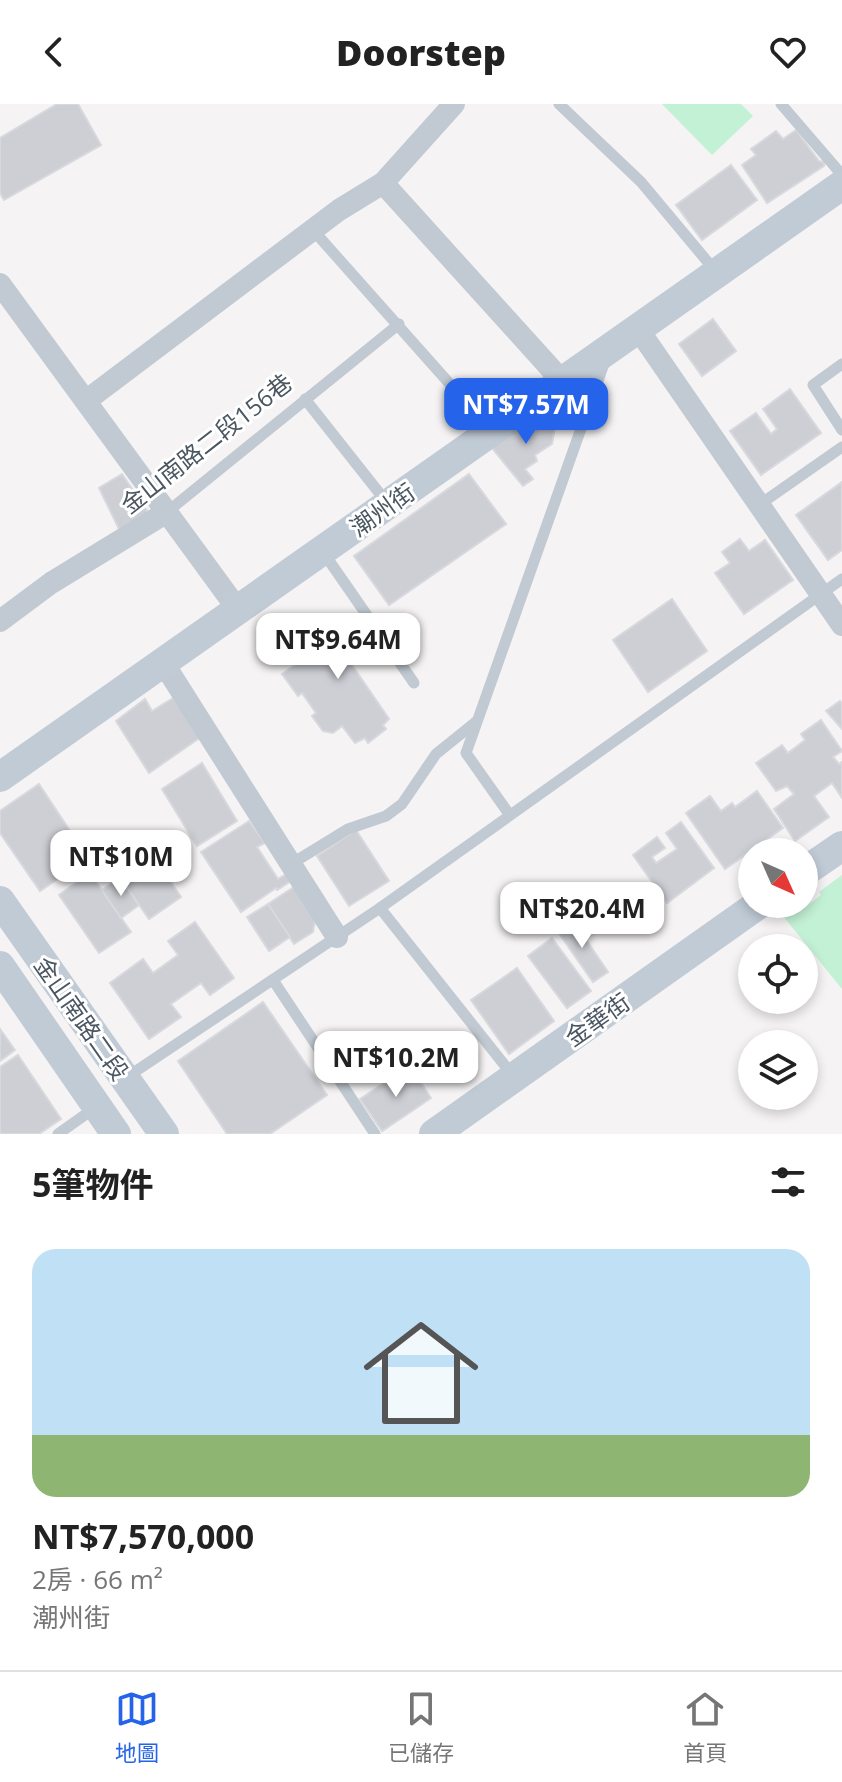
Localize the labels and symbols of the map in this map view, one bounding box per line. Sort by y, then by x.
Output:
street label: 金山南路二段156巷 [113,366,299,520]
pin: NT$7.57M [443,378,609,446]
street label: 潮州街 [343,475,421,543]
pin: NT$9.64M [255,613,421,681]
pin: NT$10M [56,830,186,898]
north arrow [738,838,818,918]
pin: NT$20.4M [499,882,665,950]
street label: 金山南路二段 [27,950,137,1086]
street label: 金華街 [558,985,636,1053]
pin: NT$10.2M [313,1031,479,1099]

